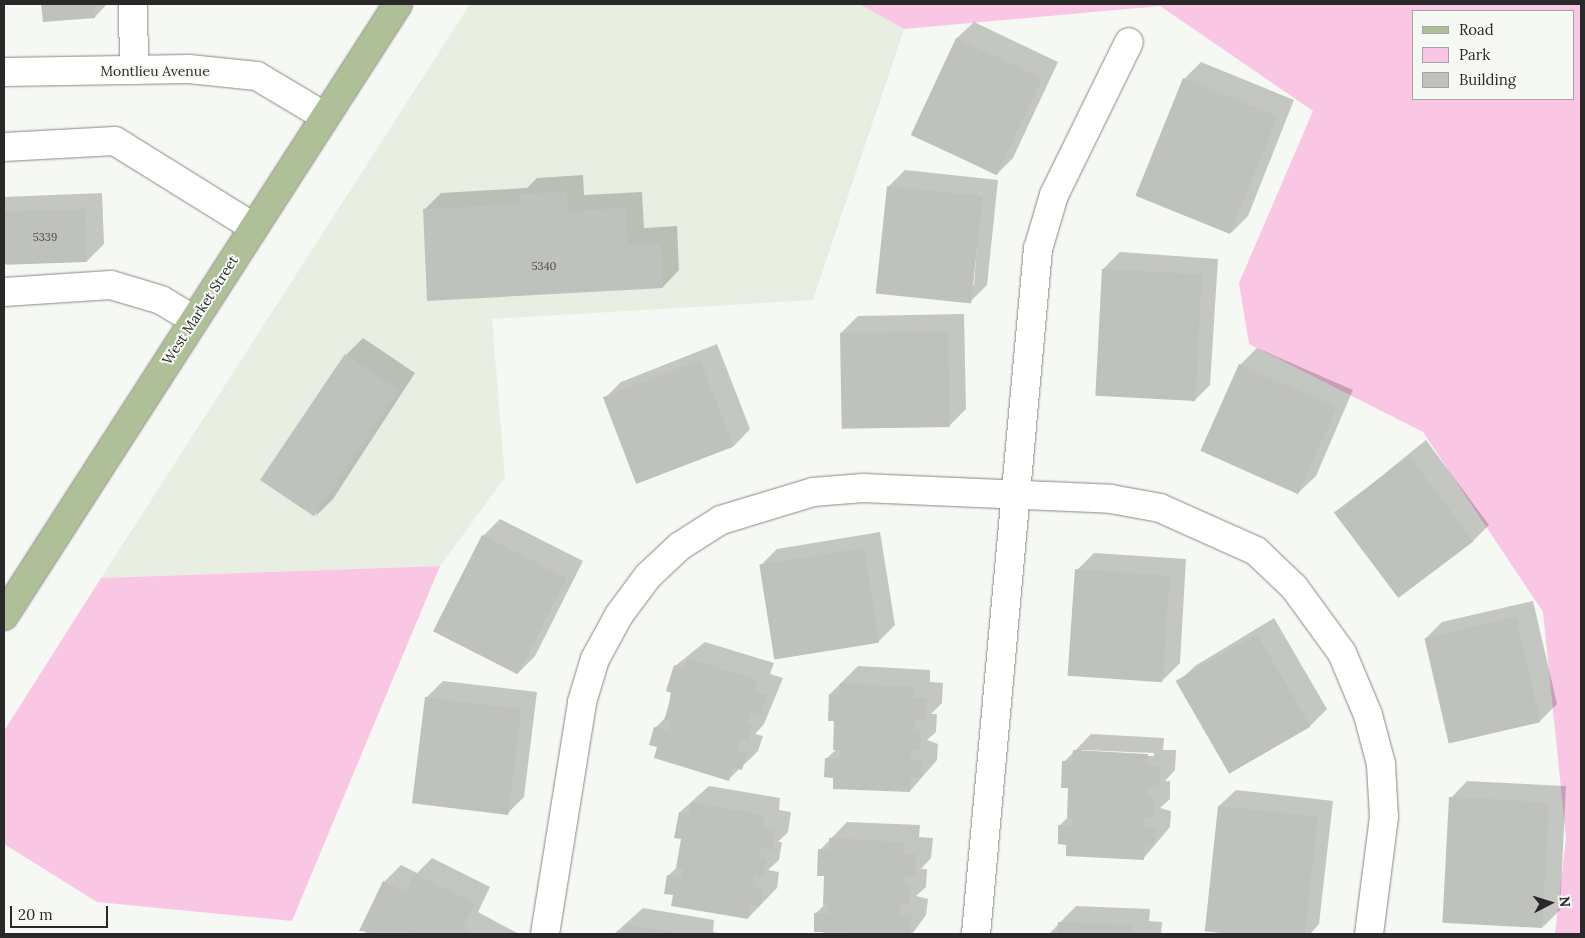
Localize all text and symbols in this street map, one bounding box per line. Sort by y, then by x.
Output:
legend [1412,10,1575,100]
text: Road [1459,20,1494,39]
text: Park [1459,45,1490,64]
street label: Montlieu Avenue [100,63,210,79]
text: Building [1459,70,1516,89]
house number: 5339 [33,230,57,244]
street label: West Market Street [159,252,241,368]
house number: 5340 [532,259,556,273]
north arrow [1525,878,1575,928]
scale bar [12,896,110,928]
text: N [1556,896,1574,908]
text: 20 m [18,905,53,924]

